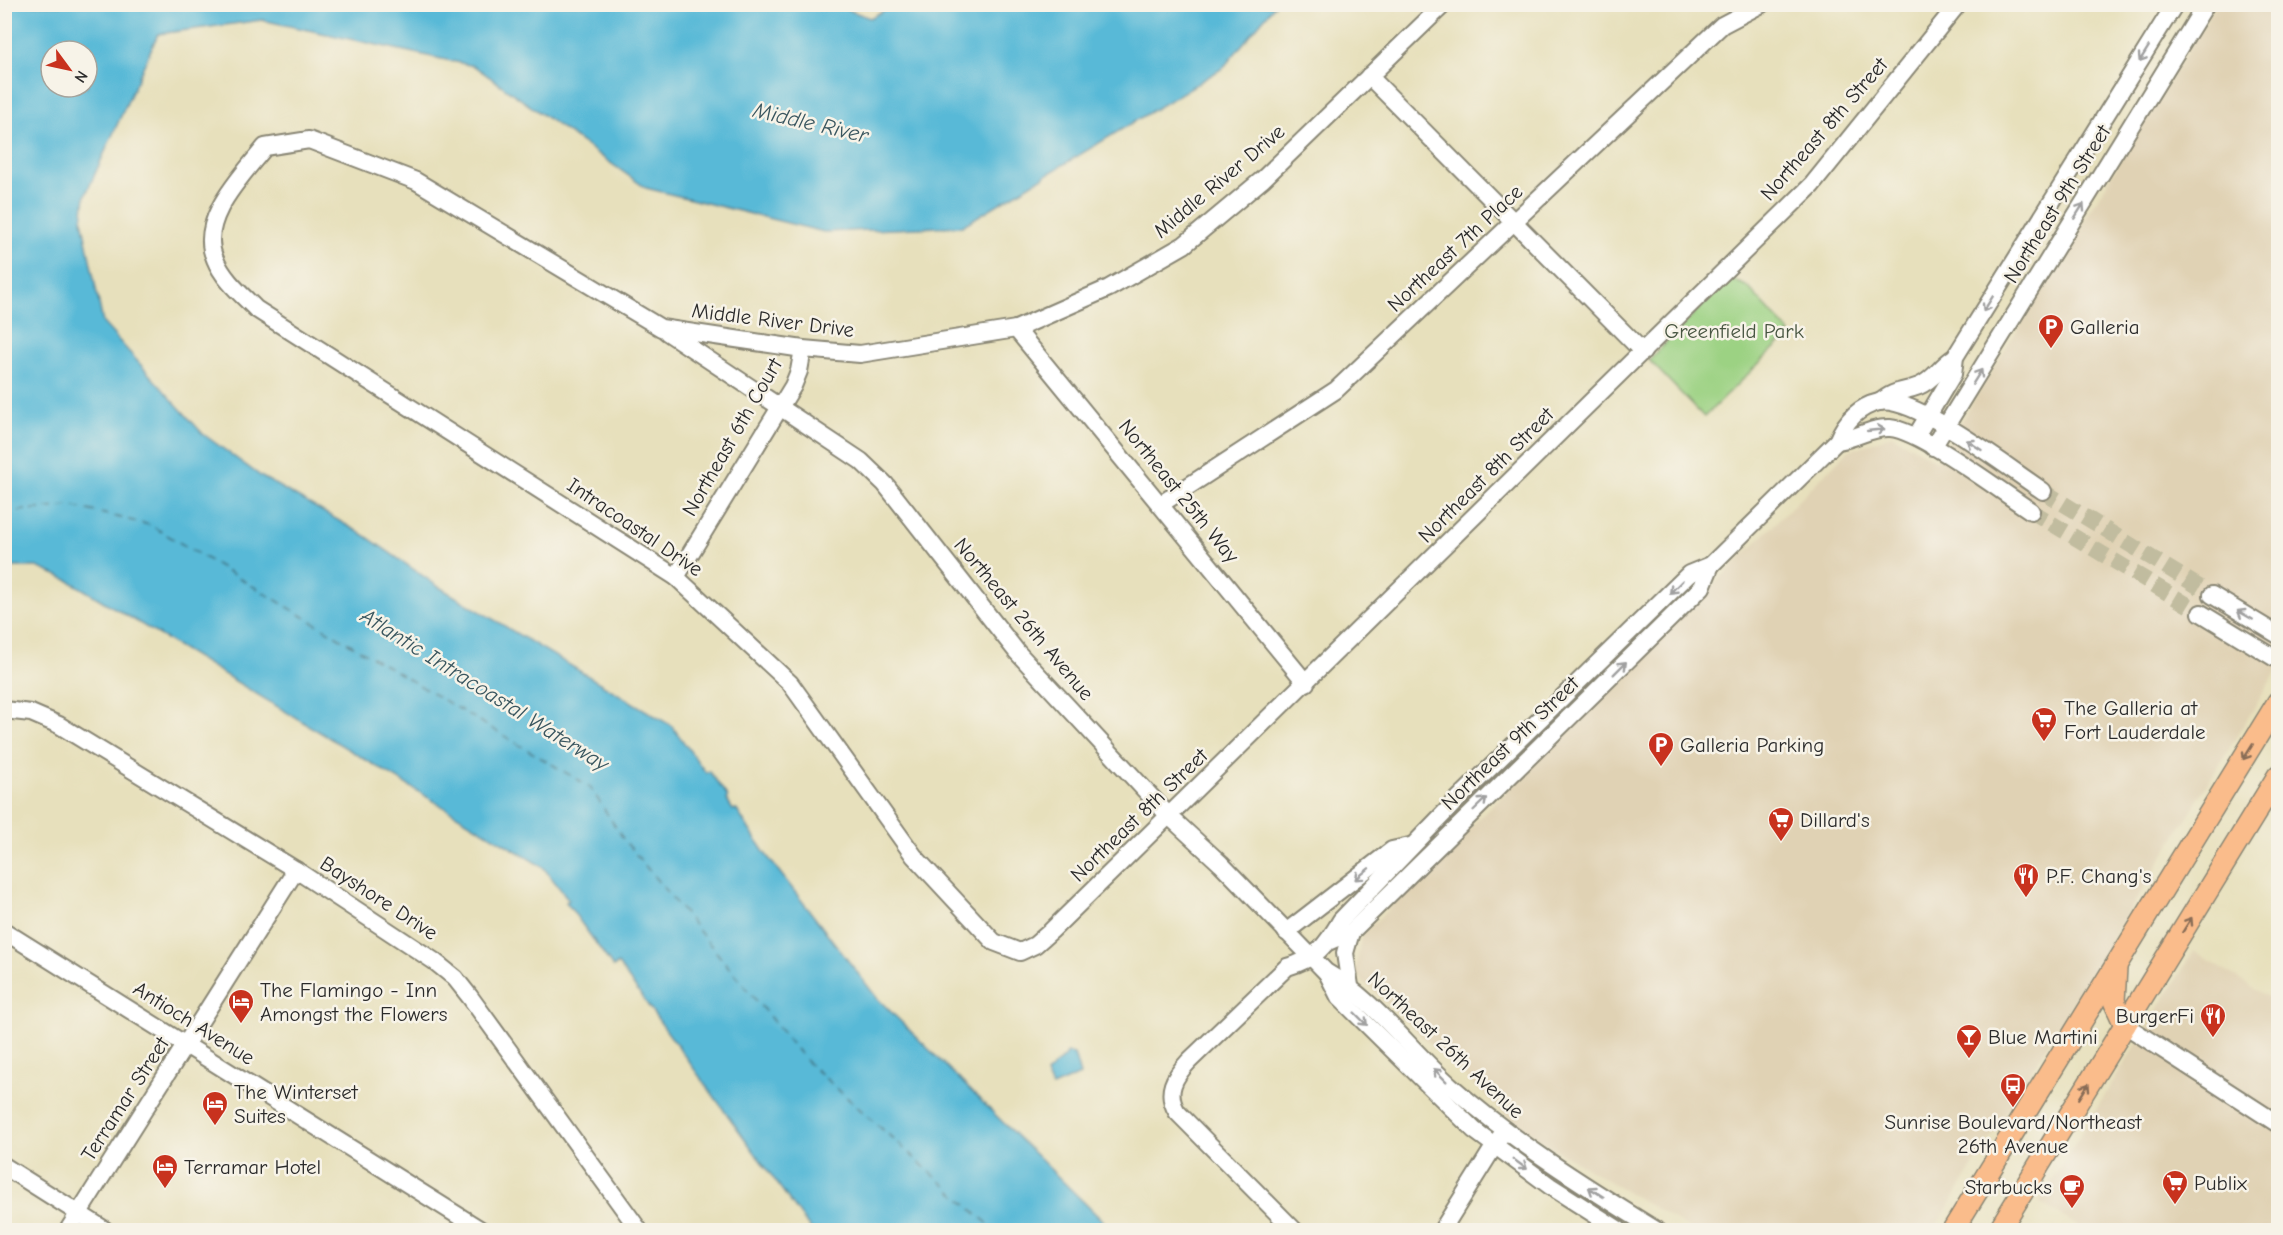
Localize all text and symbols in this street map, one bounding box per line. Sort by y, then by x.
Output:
north arrow [39,39,99,99]
one-way arrow [2138,45,2150,62]
street label: Northeast 8th Street [1755,52,1893,205]
text: N [70,67,91,86]
water label: Middle River [750,97,872,149]
street label: Middle River Drive [1149,119,1289,243]
street label: Northeast 9th Street [1999,120,2116,287]
street label: Northeast 7th Place [1383,179,1527,317]
one-way arrow [2073,203,2085,220]
one-way arrow [1981,295,1993,312]
street label: Middle River Drive [690,298,856,342]
parking icon: Galleria [2036,312,2066,350]
place label: Galleria [2070,315,2140,339]
park label: Greenfield Park [1664,319,1804,343]
street label: Northeast 6th Court [677,353,787,520]
one-way arrow [1971,369,1983,386]
street label: Northeast 8th Street [1413,402,1559,548]
street label: Northeast 25th Way [1114,415,1244,568]
one-way arrow [1865,424,1885,435]
one-way arrow [1966,438,1983,450]
street label: Intracoastal Drive [563,473,707,581]
street label: Northeast 26th Avenue [949,533,1099,705]
one-way arrow [1669,579,1683,594]
water label: Atlantic Intracoastal Waterway [355,602,614,778]
one-way arrow [2237,609,2254,621]
one-way arrow [1612,661,1627,676]
street label: Northeast 9th Street [1436,671,1584,815]
place label: The Galleria at Fort Lauderdale [2064,696,2206,744]
supermarket icon: The Galleria at Fort Lauderdale [2029,705,2059,743]
parking icon: Galleria Parking [1646,730,1676,768]
place label: Galleria Parking [1680,733,1824,757]
street label: Northeast 8th Street [1065,743,1213,887]
one-way arrow [2241,743,2254,760]
one-way arrow [1472,797,1487,811]
supermarket icon: Dillard's [1766,805,1796,843]
place label: Dillard's [1800,808,1870,832]
street label: Bayshore Drive [316,851,442,945]
restaurant icon: P.F. Chang's [2011,861,2041,899]
place label: P.F. Chang's [2046,864,2152,888]
one-way arrow [1355,868,1371,881]
one-way arrow [2181,917,2193,934]
street label: Northeast 26th Avenue [1363,967,1529,1123]
street label: Antioch Avenue [129,976,259,1070]
place label: The Flamingo - Inn Amongst the Flowers [260,978,447,1026]
hotel icon: The Flamingo - Inn Amongst the Flowers [226,987,256,1025]
restaurant icon: BurgerFi [2198,1001,2228,1039]
place label: BurgerFi [2116,1004,2194,1028]
one-way arrow [1354,1011,1368,1026]
bar icon: Blue Martini [1954,1022,1984,1060]
place label: Blue Martini [1988,1025,2098,1049]
street label: Terramar Street [76,1032,175,1166]
one-way arrow [1432,1068,1447,1083]
bus stop icon: Sunrise Boulevard/Northeast 26th Avenue [1998,1071,2028,1109]
place label: The Winterset Suites [234,1080,359,1128]
one-way arrow [2079,1083,2091,1100]
hotel icon: The Winterset Suites [200,1089,230,1127]
place label: Sunrise Boulevard/Northeast 26th Avenue [1884,1110,2143,1158]
hotel icon: Terramar Hotel [150,1152,180,1190]
place label: Terramar Hotel [184,1155,321,1179]
one-way arrow [1512,1158,1528,1171]
supermarket icon: Publix [2160,1168,2190,1206]
place label: Publix [2194,1171,2247,1195]
cafe icon: Starbucks [2057,1172,2087,1210]
place label: Starbucks [1965,1175,2052,1199]
one-way arrow [1588,1185,1605,1197]

